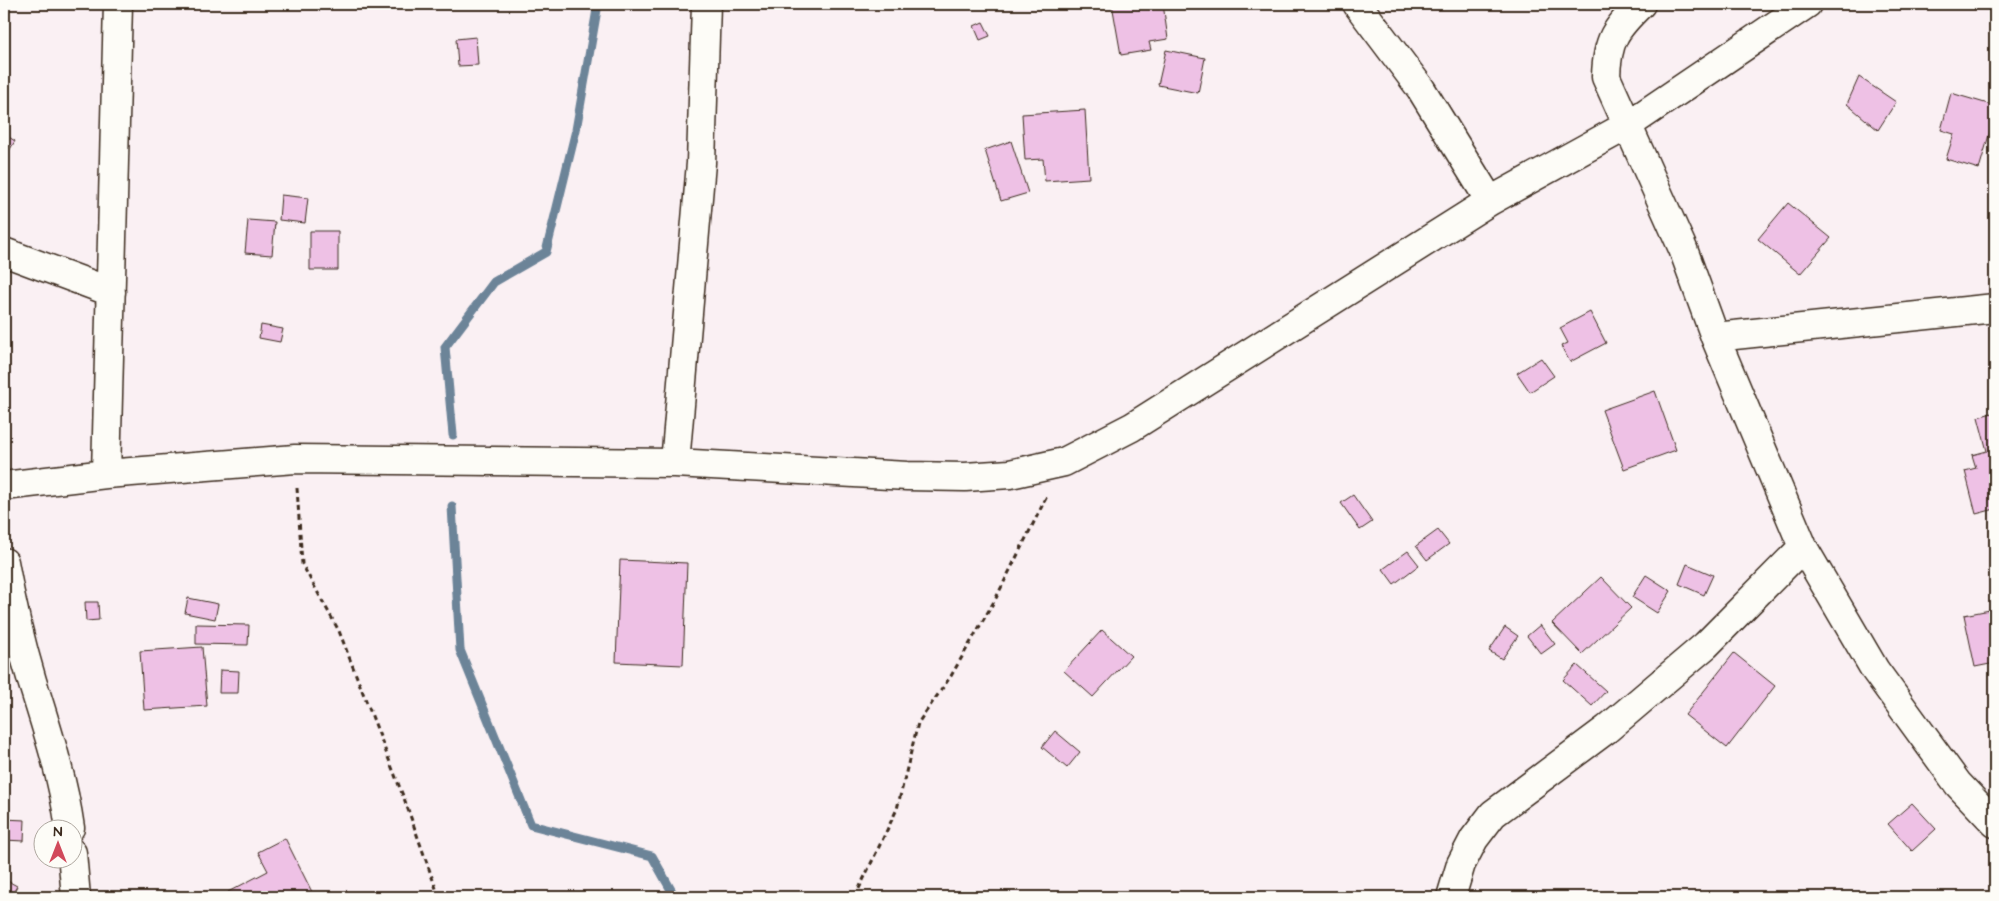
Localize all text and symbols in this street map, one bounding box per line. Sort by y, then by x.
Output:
north arrow [32,818,82,868]
text: N [54,822,63,842]

